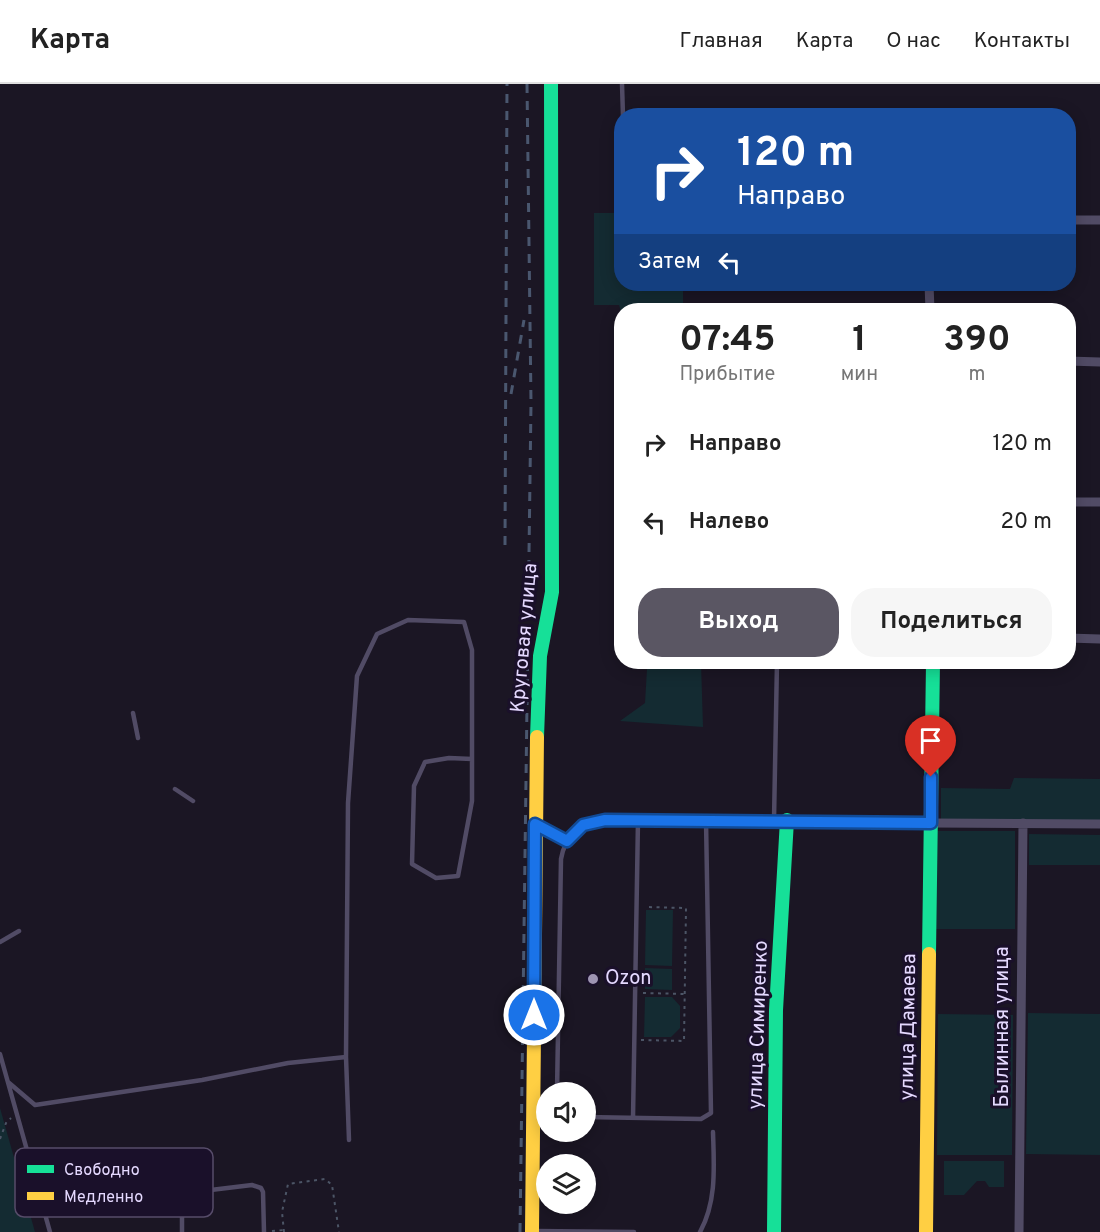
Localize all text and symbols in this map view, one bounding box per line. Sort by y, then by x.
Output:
text: Карта [30,23,110,59]
text: Главная [679,28,763,55]
text: Карта [796,28,853,55]
text: О нас [886,28,941,55]
text: Контакты [974,28,1070,55]
text: 120 m [737,128,854,181]
icon: right [638,132,716,210]
text: Направо [737,180,845,214]
icon: left [713,246,746,279]
text: Затем [638,249,701,276]
text: 07:45 [679,318,775,364]
text: 1 [852,318,867,364]
text: 390 [943,318,1011,364]
text: Прибытие [679,362,775,388]
text: мин [841,362,878,388]
text: m [969,362,985,388]
icon: right [638,428,671,461]
text: Направо [689,431,781,458]
text: 120 m [992,431,1052,458]
icon: left [638,506,671,539]
text: Налево [689,509,769,536]
text: 20 m [1001,509,1052,536]
street label: Круговая улица [506,562,544,714]
button: Выход [638,588,839,657]
button: Поделиться [851,588,1052,657]
pin [905,715,956,777]
icon: arrive [914,724,947,757]
street label: улица Симиренко [743,940,775,1110]
street label: Былинная улица [990,947,1016,1107]
street label: улица Дамаева [895,953,923,1101]
place label: Ozon [605,966,651,992]
marker: Ozon [586,972,600,986]
position arrow [502,983,566,1047]
map controls [536,1082,596,1214]
button: sound [536,1082,596,1142]
legend [15,1148,213,1217]
button: layers [536,1154,596,1214]
text: Свободно [64,1161,140,1181]
text: Медленно [64,1188,143,1208]

